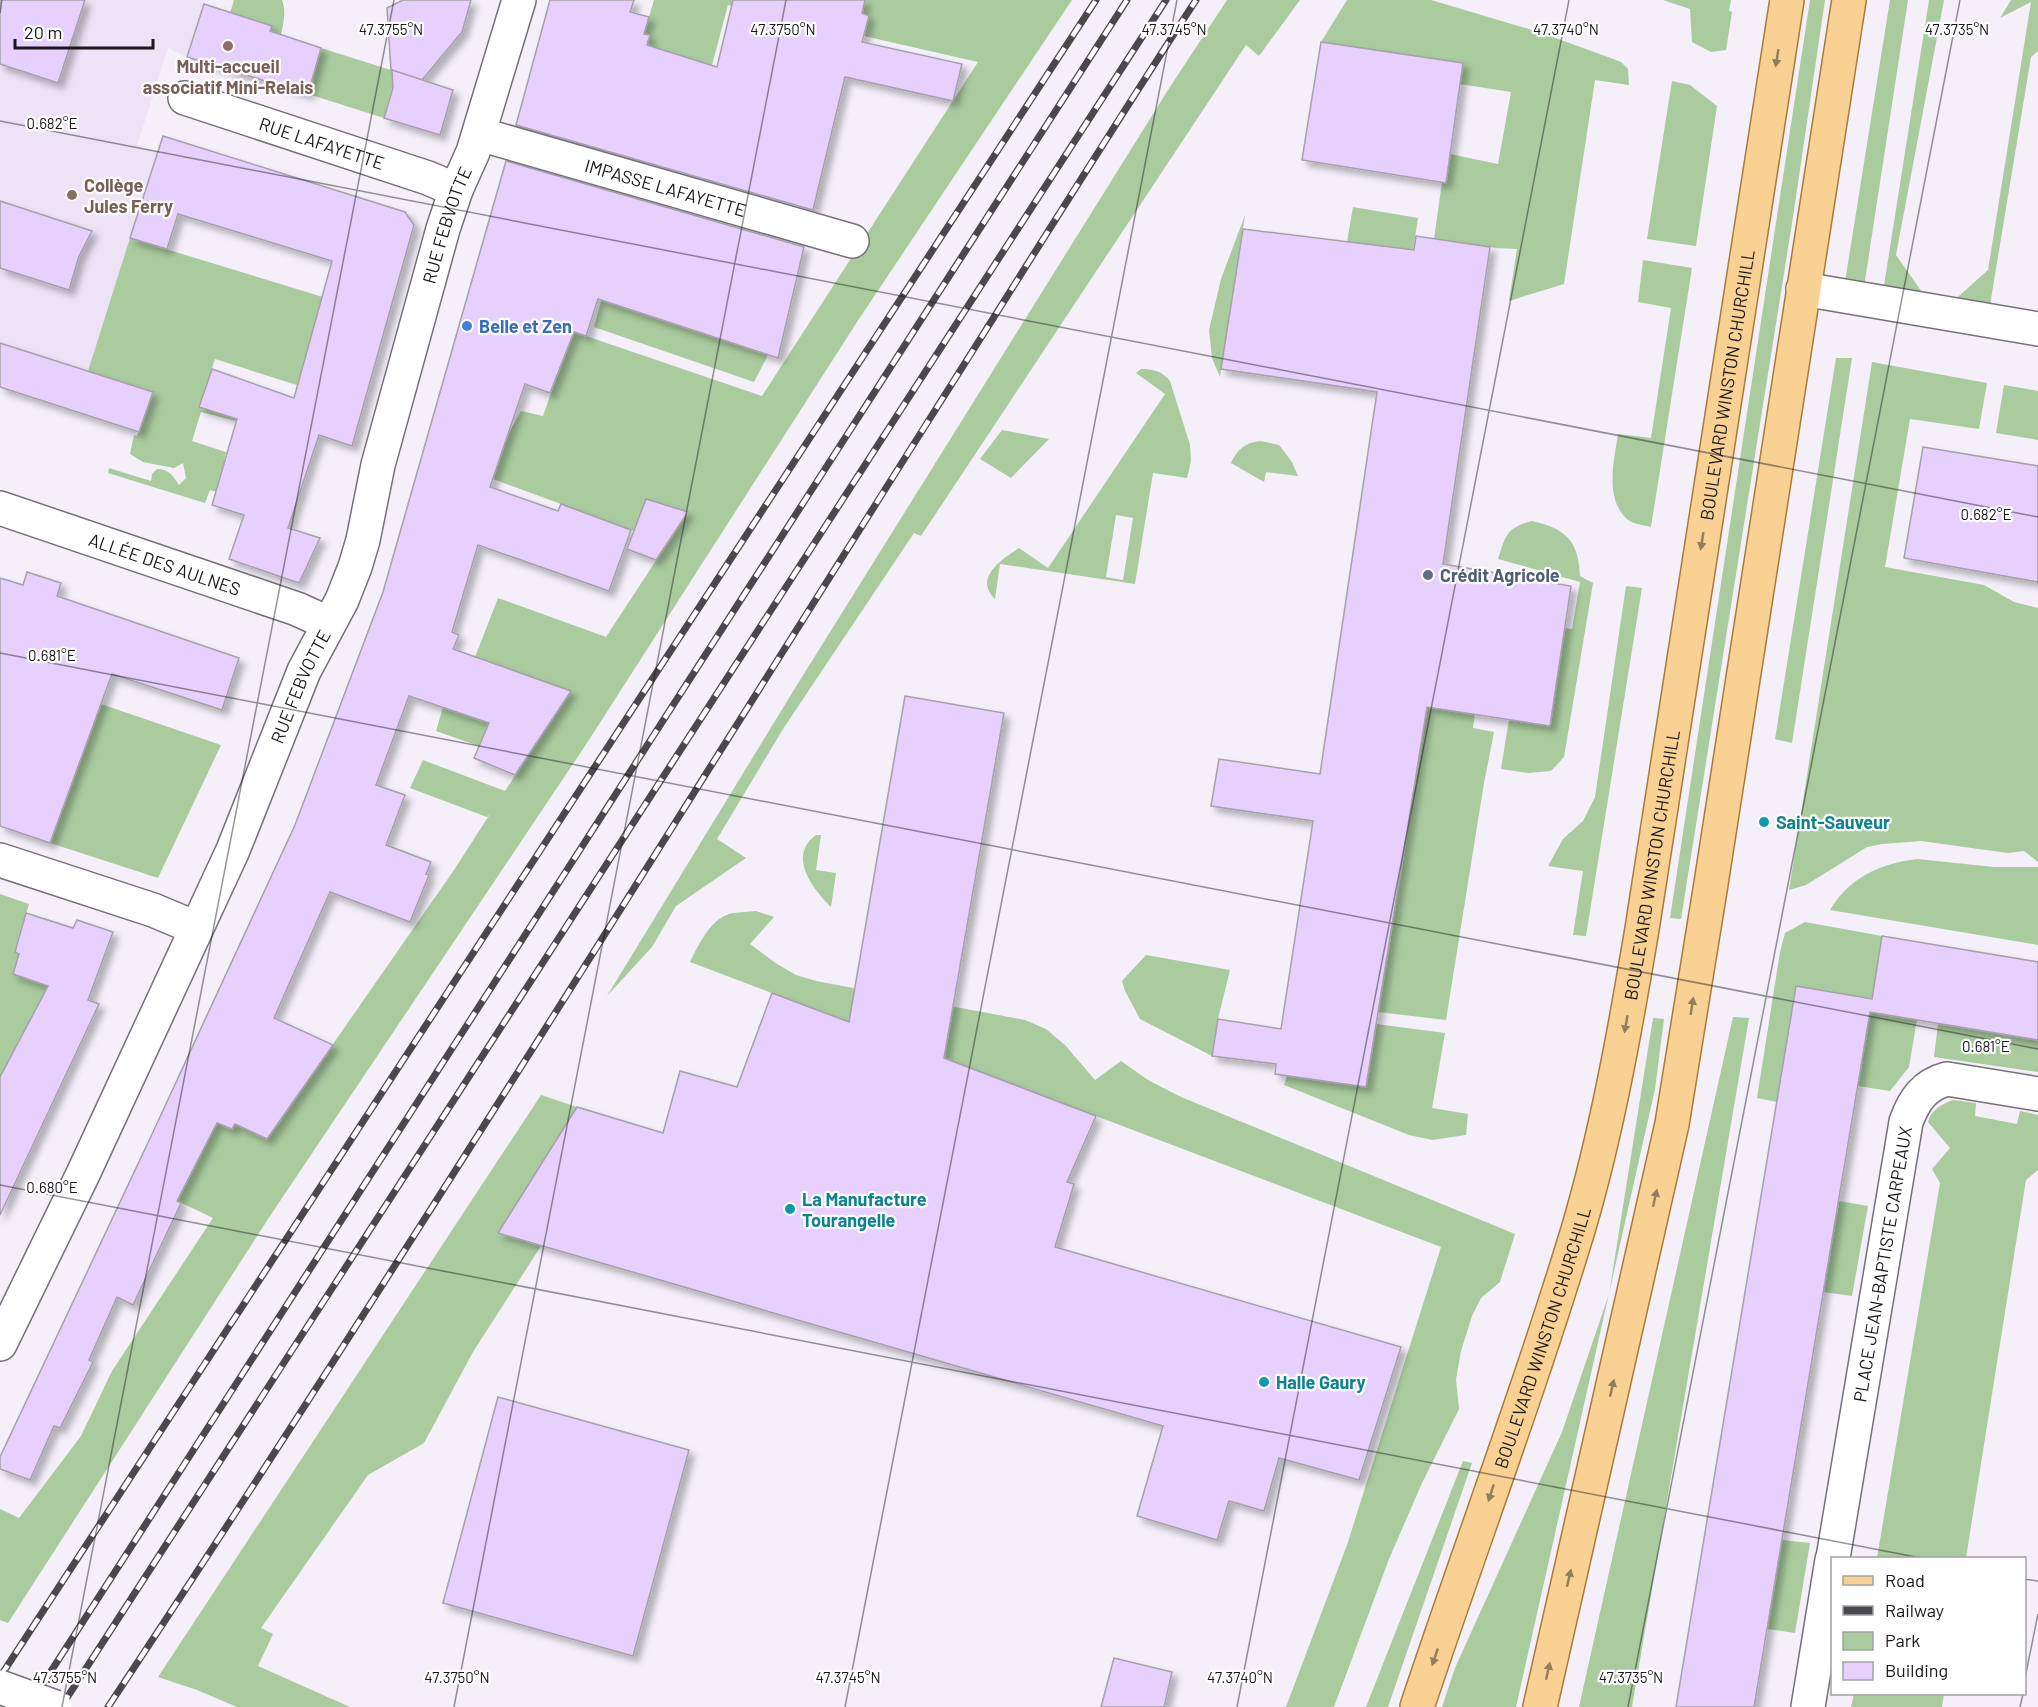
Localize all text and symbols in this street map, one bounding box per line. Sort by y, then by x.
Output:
scale bar [15,12,153,50]
text: 47.3755°N [359,20,423,38]
text: 47.3750°N [750,20,816,38]
text: 47.3745°N [1141,20,1207,38]
text: 47.3740°N [1533,20,1599,38]
text: 47.3735°N [1925,20,1989,38]
text: 20 m [24,21,62,43]
marker: Multi-accueil associatif Mini-Relais [221,39,235,53]
one-way arrow [1773,48,1782,67]
place label: Multi-accueil associatif Mini-Relais [143,55,313,98]
street label: RUE LAFAYETTE [256,112,387,174]
text: 0.682°E [26,114,78,132]
street label: IMPASSE LAFAYETTE [582,154,749,221]
street label: RUE FEBVOTTE [417,163,476,286]
place label: Collège Jules Ferry [84,174,173,217]
marker: Collège Jules Ferry [65,188,79,202]
street label: BOULEVARD WINSTON CHURCHILL [1695,248,1759,522]
place label: Belle et Zen [479,315,572,337]
marker: Belle et Zen [460,319,474,333]
text: 0.682°E [1960,505,2012,523]
street label: ALLÉE DES AULNES [86,528,244,600]
one-way arrow [1698,532,1707,551]
place label: Crédit Agricole [1440,564,1560,586]
marker: Crédit Agricole [1421,568,1435,582]
street label: RUE FEBVOTTE [265,626,335,746]
text: 0.681°E [28,646,76,664]
street label: BOULEVARD WINSTON CHURCHILL [1619,728,1684,1002]
place label: Saint-Sauveur [1776,811,1890,833]
marker: Saint-Sauveur [1757,815,1771,829]
one-way arrow [1688,996,1697,1015]
one-way arrow [1621,1015,1630,1034]
text: 0.681°E [1962,1037,2010,1055]
street label: PLACE JEAN-BAPTISTE CARPEAUX [1848,1125,1916,1404]
text: 0.680°E [26,1178,78,1196]
place label: La Manufacture Tourangelle [802,1188,927,1231]
one-way arrow [1651,1188,1661,1207]
marker: La Manufacture Tourangelle [783,1202,797,1216]
street label: BOULEVARD WINSTON CHURCHILL [1489,1205,1595,1471]
place label: Halle Gaury [1276,1371,1365,1393]
marker: Halle Gaury [1257,1375,1271,1389]
one-way arrow [1608,1379,1618,1397]
one-way arrow [1485,1484,1495,1502]
legend [1831,1557,2026,1695]
one-way arrow [1565,1568,1574,1587]
text: Road [1885,1569,1925,1591]
text: Railway [1885,1599,1944,1621]
text: Park [1885,1629,1920,1651]
one-way arrow [1429,1648,1439,1666]
text: Building [1885,1659,1948,1681]
one-way arrow [1544,1661,1553,1680]
text: 47.3755°N [33,1668,97,1686]
text: 47.3750°N [424,1668,490,1686]
text: 47.3745°N [815,1668,881,1686]
text: 47.3740°N [1207,1668,1273,1686]
text: 47.3735°N [1599,1668,1663,1686]

